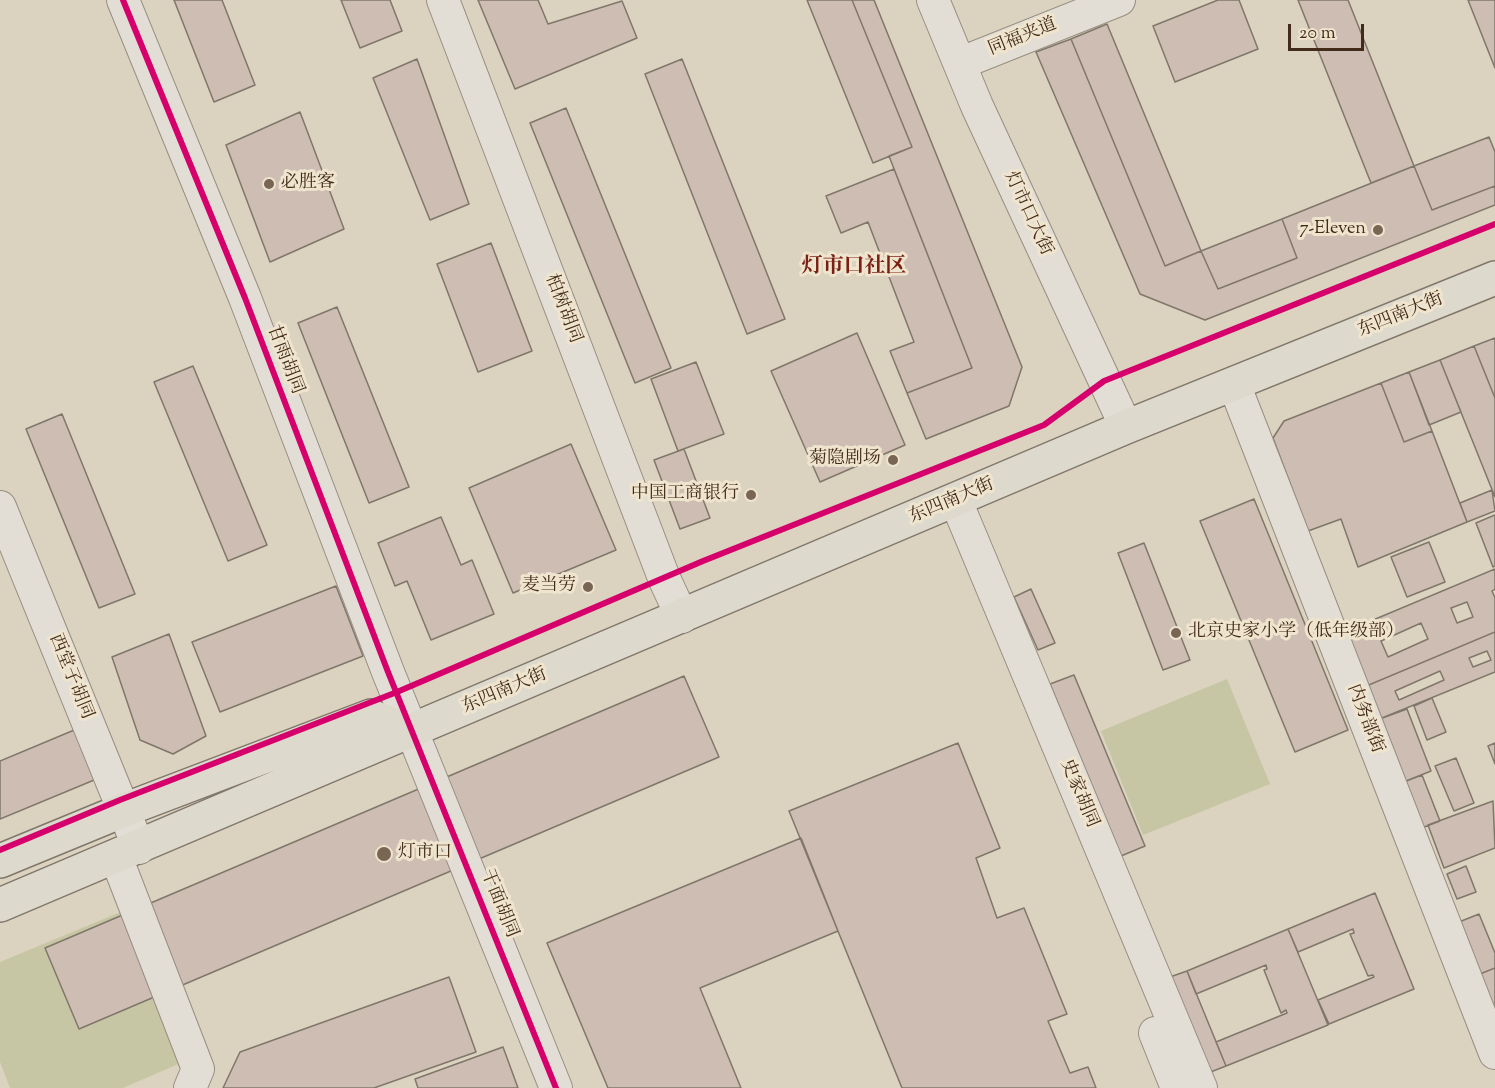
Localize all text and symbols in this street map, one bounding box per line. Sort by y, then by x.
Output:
scale bar [1291,12,1368,50]
street label: 同福夹道 [986,15,1060,61]
text: 20 m [1299,21,1336,47]
street label: 灯市口大街 [998,169,1056,259]
place label: 必胜客 [281,173,335,195]
marker: 必胜客 [262,177,276,191]
place label: 7-Eleven [1299,219,1366,241]
marker: 7-Eleven [1371,223,1385,237]
district label: 灯市口社区 [802,255,906,281]
street label: 柏树胡同 [539,272,585,346]
street label: 东四南大街 [1355,289,1447,343]
street label: 甘雨胡同 [261,323,307,397]
place label: 菊隐剧场 [809,449,881,471]
marker: 菊隐剧场 [886,453,900,467]
street label: 东四南大街 [906,474,998,530]
place label: 中国工商银行 [631,484,739,506]
marker: 中国工商银行 [744,488,758,502]
place label: 麦当劳 [522,576,576,598]
marker: 麦当劳 [581,580,595,594]
place label: 北京史家小学（低年级部） [1188,622,1404,644]
marker: 北京史家小学（低年级部） [1169,626,1183,640]
street label: 西堂子胡同 [43,631,97,723]
street label: 东四南大街 [459,664,551,720]
street label: 内务部街 [1341,682,1387,756]
street label: 史家胡同 [1054,757,1102,831]
place label: 灯市口 [398,843,452,865]
marker: 灯市口 [375,845,393,863]
street label: 干面胡同 [475,867,521,941]

